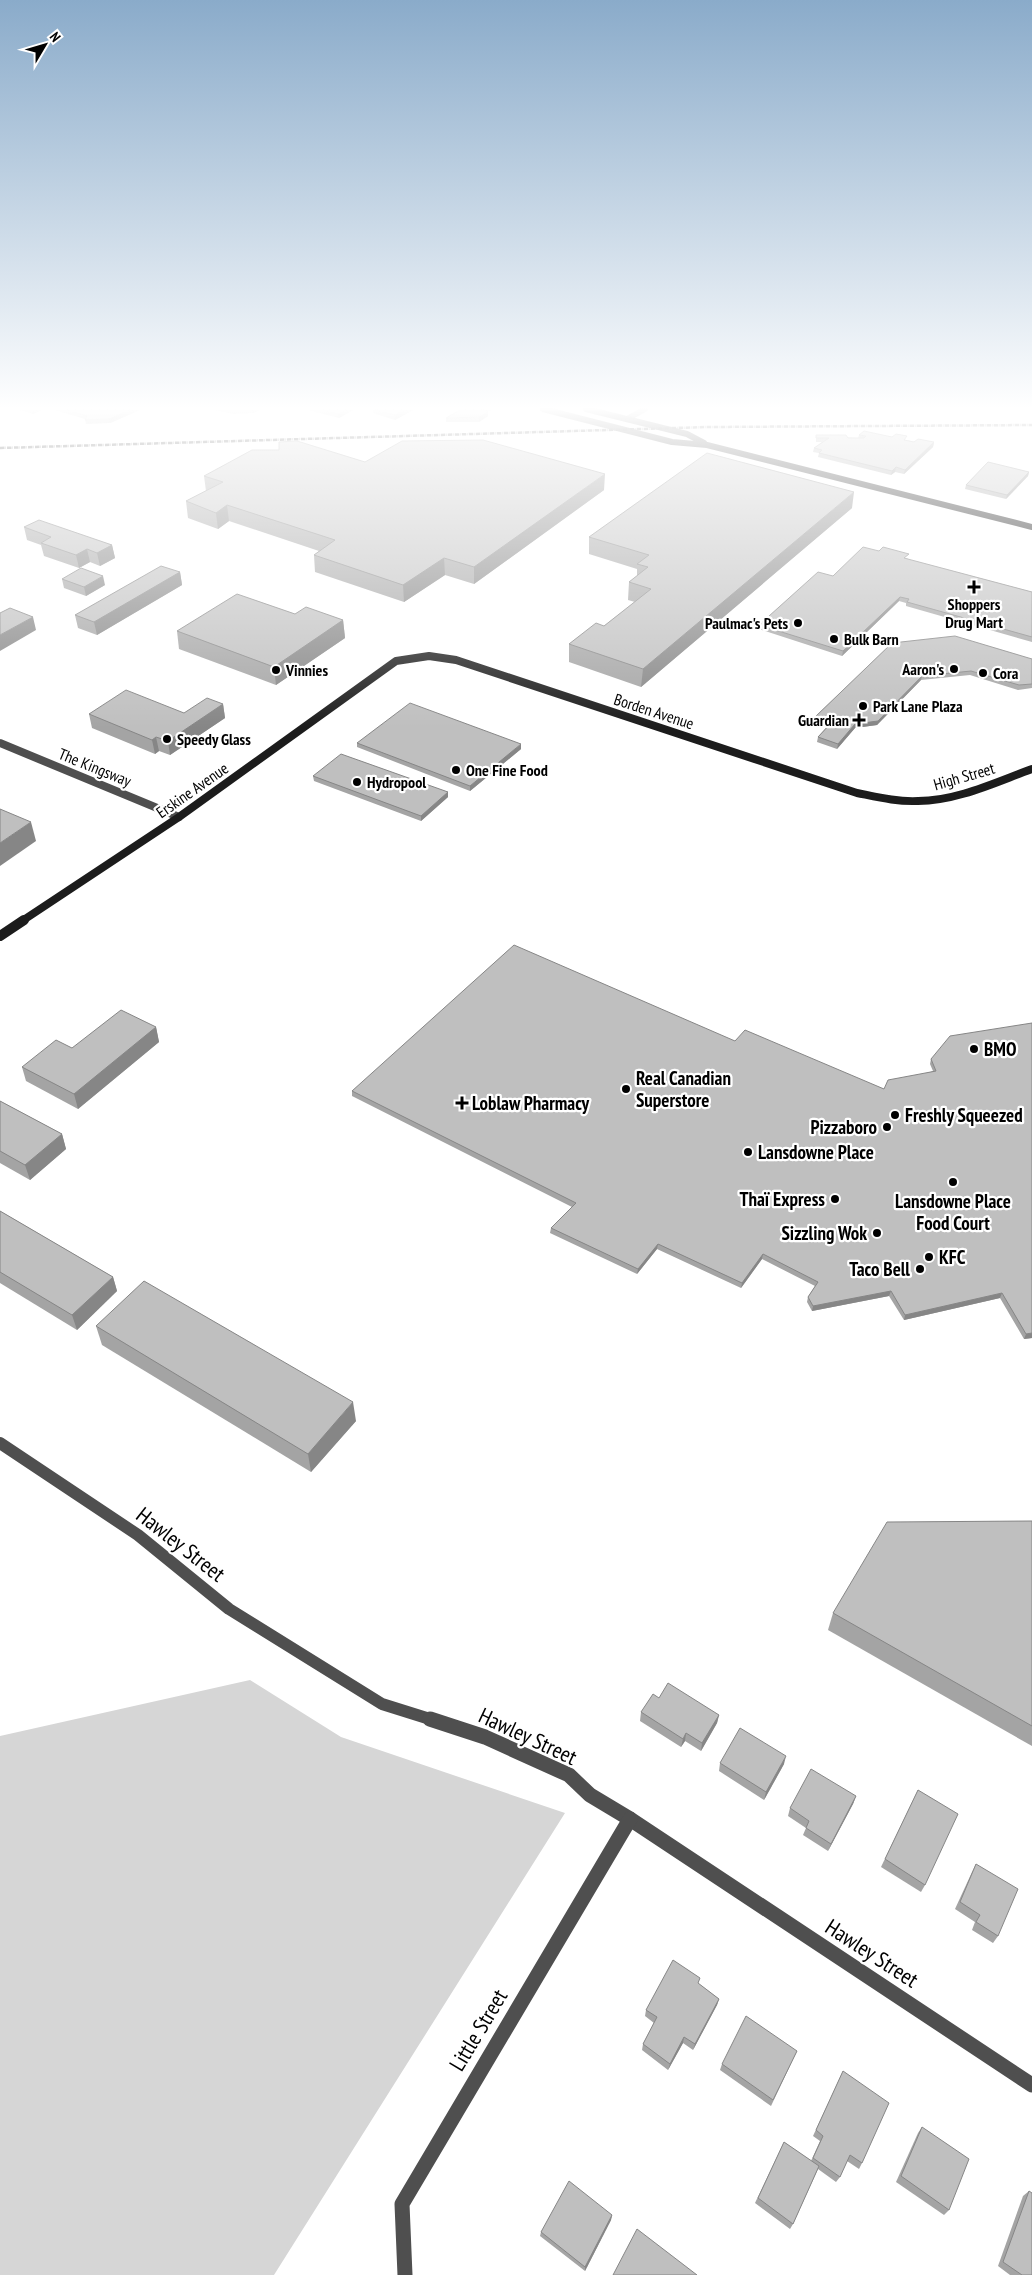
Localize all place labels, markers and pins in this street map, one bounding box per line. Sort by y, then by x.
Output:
marker: Shoppers Drug Mart [968,581,980,593]
place label: Shoppers Drug Mart [945,594,1003,632]
place label: Paulmac's Pets [705,613,788,633]
marker: Paulmac's Pets [792,617,804,629]
place label: Bulk Barn [844,629,899,649]
marker: Bulk Barn [828,633,840,645]
place label: Aaron's [901,659,944,679]
place label: Vinnies [285,660,328,680]
marker: Aaron's [948,663,960,675]
place label: Cora [993,663,1019,683]
marker: Vinnies [270,664,282,676]
marker: Cora [977,667,989,679]
place label: Park Lane Plaza [873,696,963,716]
marker: Park Lane Plaza [857,700,869,712]
place label: Guardian [798,710,849,730]
marker: Guardian [853,714,865,726]
place label: Speedy Glass [177,729,251,749]
marker: Speedy Glass [161,733,173,745]
place label: One Fine Food [466,760,548,780]
marker: One Fine Food [450,764,462,776]
place label: Hydropool [367,772,426,792]
marker: Hydropool [351,776,363,788]
place label: BMO [984,1037,1016,1061]
marker: BMO [968,1043,980,1055]
place label: Real Canadian Superstore [636,1066,731,1112]
marker: Real Canadian Superstore [620,1083,632,1095]
place label: Loblaw Pharmacy [472,1091,590,1115]
marker: Loblaw Pharmacy [456,1097,468,1109]
place label: Freshly Squeezed [905,1103,1023,1127]
marker: Freshly Squeezed [889,1109,901,1121]
place label: Pizzaboro [810,1115,877,1139]
marker: Pizzaboro [881,1121,893,1133]
place label: Lansdowne Place [758,1140,874,1164]
marker: Lansdowne Place [742,1146,754,1158]
marker: Lansdowne Place Food Court [947,1176,959,1188]
place label: Thaï Express [739,1187,825,1211]
place label: Lansdowne Place Food Court [895,1189,1011,1235]
marker: Thaï Express [829,1193,841,1205]
place label: Sizzling Wok [782,1221,867,1245]
marker: Sizzling Wok [871,1227,883,1239]
place label: KFC [939,1245,966,1269]
marker: KFC [923,1251,935,1263]
place label: Taco Bell [849,1257,910,1281]
marker: Taco Bell [914,1263,926,1275]

